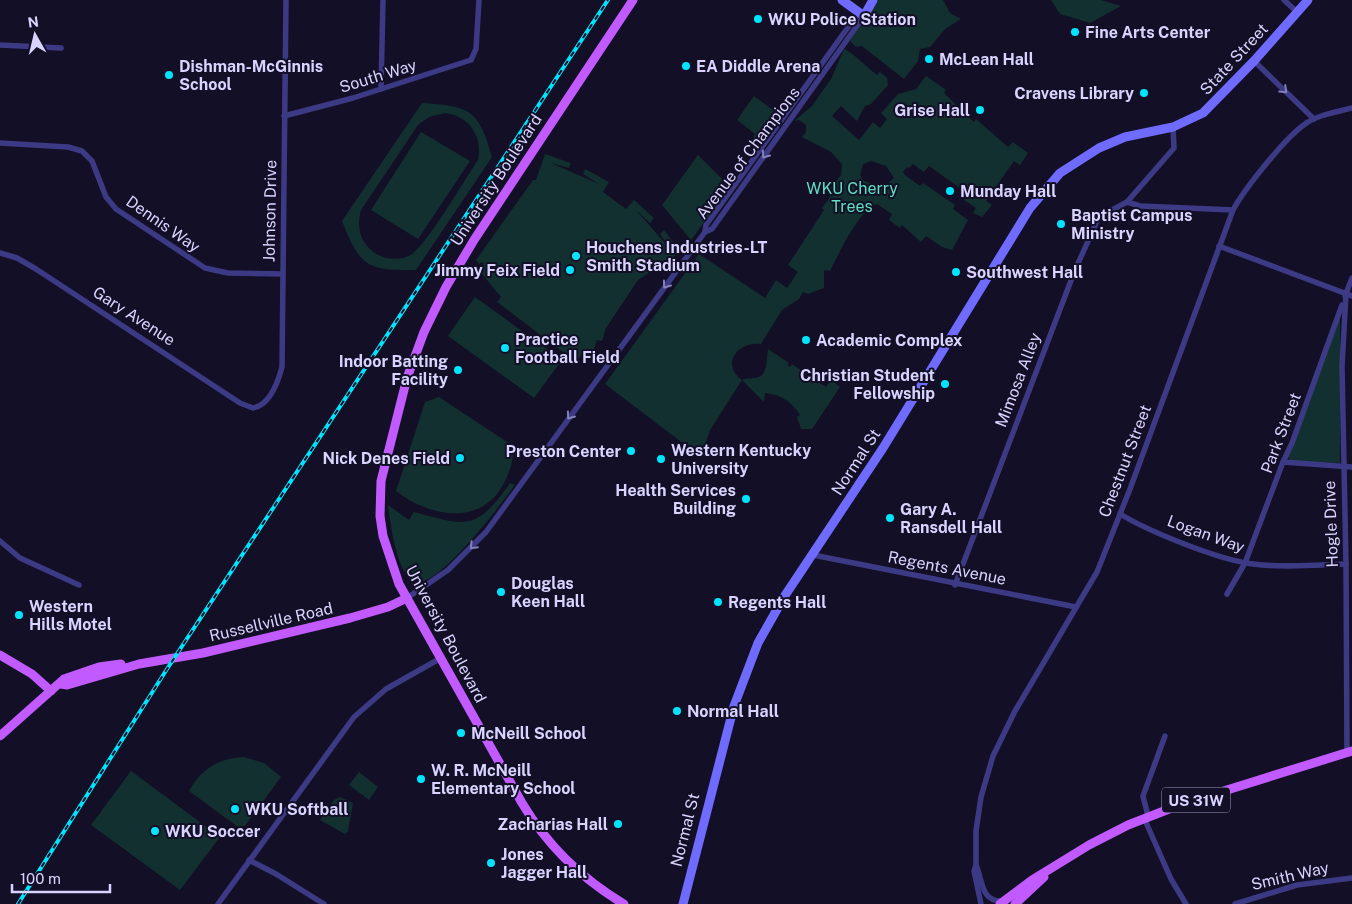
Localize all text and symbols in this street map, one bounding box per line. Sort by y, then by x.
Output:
north arrow [10,10,60,60]
place label: WKU Police Station [768,10,916,29]
text: N [27,13,40,31]
marker: WKU Police Station [752,13,764,25]
street label: State Street [1196,19,1272,99]
place label: Fine Arts Center [1085,23,1211,42]
marker: Fine Arts Center [1069,26,1081,38]
place label: McLean Hall [939,50,1034,69]
marker: McLean Hall [923,53,935,65]
street label: South Way [337,55,419,97]
place label: Dishman-McGinnis School [179,57,323,94]
place label: EA Diddle Arena [696,57,820,76]
marker: EA Diddle Arena [680,60,692,72]
marker: Dishman-McGinnis School [163,69,175,81]
street label: Avenue of Champions [692,83,804,223]
place label: Cravens Library [1014,84,1134,103]
one-way arrow [1278,84,1287,93]
marker: Cravens Library [1138,87,1150,99]
place label: Grise Hall [894,101,970,120]
marker: Grise Hall [974,104,986,116]
street label: University Boulevard [446,111,546,249]
one-way arrow [762,149,770,158]
street label: Johnson Drive [260,160,280,262]
park label: WKU Cherry Trees [806,179,898,216]
place label: Munday Hall [960,182,1056,201]
marker: Munday Hall [944,185,956,197]
street label: Dennis Way [122,192,204,257]
place label: Baptist Campus Ministry [1071,206,1192,243]
marker: Baptist Campus Ministry [1055,218,1067,230]
place label: Houchens Industries-LT Smith Stadium [586,238,768,275]
marker: Houchens Industries-LT Smith Stadium [570,250,582,262]
place label: Jimmy Feix Field [435,261,560,280]
place label: Southwest Hall [966,263,1083,282]
marker: Jimmy Feix Field [564,264,576,276]
marker: Southwest Hall [950,266,962,278]
one-way arrow [663,279,672,289]
street label: Gary Avenue [89,282,179,350]
place label: Practice Football Field [515,330,620,367]
street label: Mimosa Alley [991,330,1045,430]
place label: Academic Complex [816,331,963,350]
marker: Academic Complex [800,334,812,346]
marker: Practice Football Field [499,342,511,354]
place label: Indoor Batting Facility [339,352,448,389]
marker: Indoor Batting Facility [452,364,464,376]
place label: Christian Student Fellowship [800,366,935,403]
marker: Christian Student Fellowship [939,378,951,390]
street label: Park Street [1257,390,1305,476]
street label: Chestnut Street [1095,402,1155,520]
one-way arrow [567,410,576,420]
street label: Normal St [828,425,884,499]
place label: Western Kentucky University [671,441,811,478]
place label: Preston Center [506,442,621,461]
marker: Preston Center [625,445,637,457]
place label: Nick Denes Field [322,449,450,468]
marker: Nick Denes Field [454,452,466,464]
marker: Western Kentucky University [655,453,667,465]
street label: Hogle Drive [1320,480,1342,568]
place label: Health Services Building [615,481,736,518]
marker: Health Services Building [740,493,752,505]
place label: Gary A. Ransdell Hall [900,500,1002,537]
street label: Logan Way [1165,511,1248,557]
marker: Gary A. Ransdell Hall [884,512,896,524]
one-way arrow [470,541,479,550]
street label: Regents Avenue [886,547,1008,589]
street label: University Boulevard [402,562,490,706]
place label: Douglas Keen Hall [511,574,585,611]
marker: Douglas Keen Hall [495,586,507,598]
place label: Regents Hall [728,593,826,612]
marker: Regents Hall [712,596,724,608]
place label: Western Hills Motel [29,597,112,634]
street label: Russellville Road [207,599,335,645]
marker: Western Hills Motel [13,609,25,621]
place label: Normal Hall [687,702,779,721]
marker: Normal Hall [671,705,683,717]
place label: McNeill School [471,724,587,743]
marker: McNeill School [455,727,467,739]
place label: W. R. McNeill Elementary School [431,761,576,798]
marker: W. R. McNeill Elementary School [415,773,427,785]
road number: US 31W [1162,788,1230,812]
street label: Normal St [667,791,703,869]
place label: WKU Softball [245,800,349,819]
marker: WKU Softball [229,803,241,815]
place label: Zacharias Hall [497,815,608,834]
marker: Zacharias Hall [612,818,624,830]
place label: WKU Soccer [165,822,261,841]
marker: WKU Soccer [149,825,161,837]
place label: Jones Jagger Hall [501,845,587,882]
marker: Jones Jagger Hall [485,857,497,869]
street label: Smith Way [1249,858,1331,894]
scale bar [12,862,110,894]
text: 100 m [20,870,61,887]

